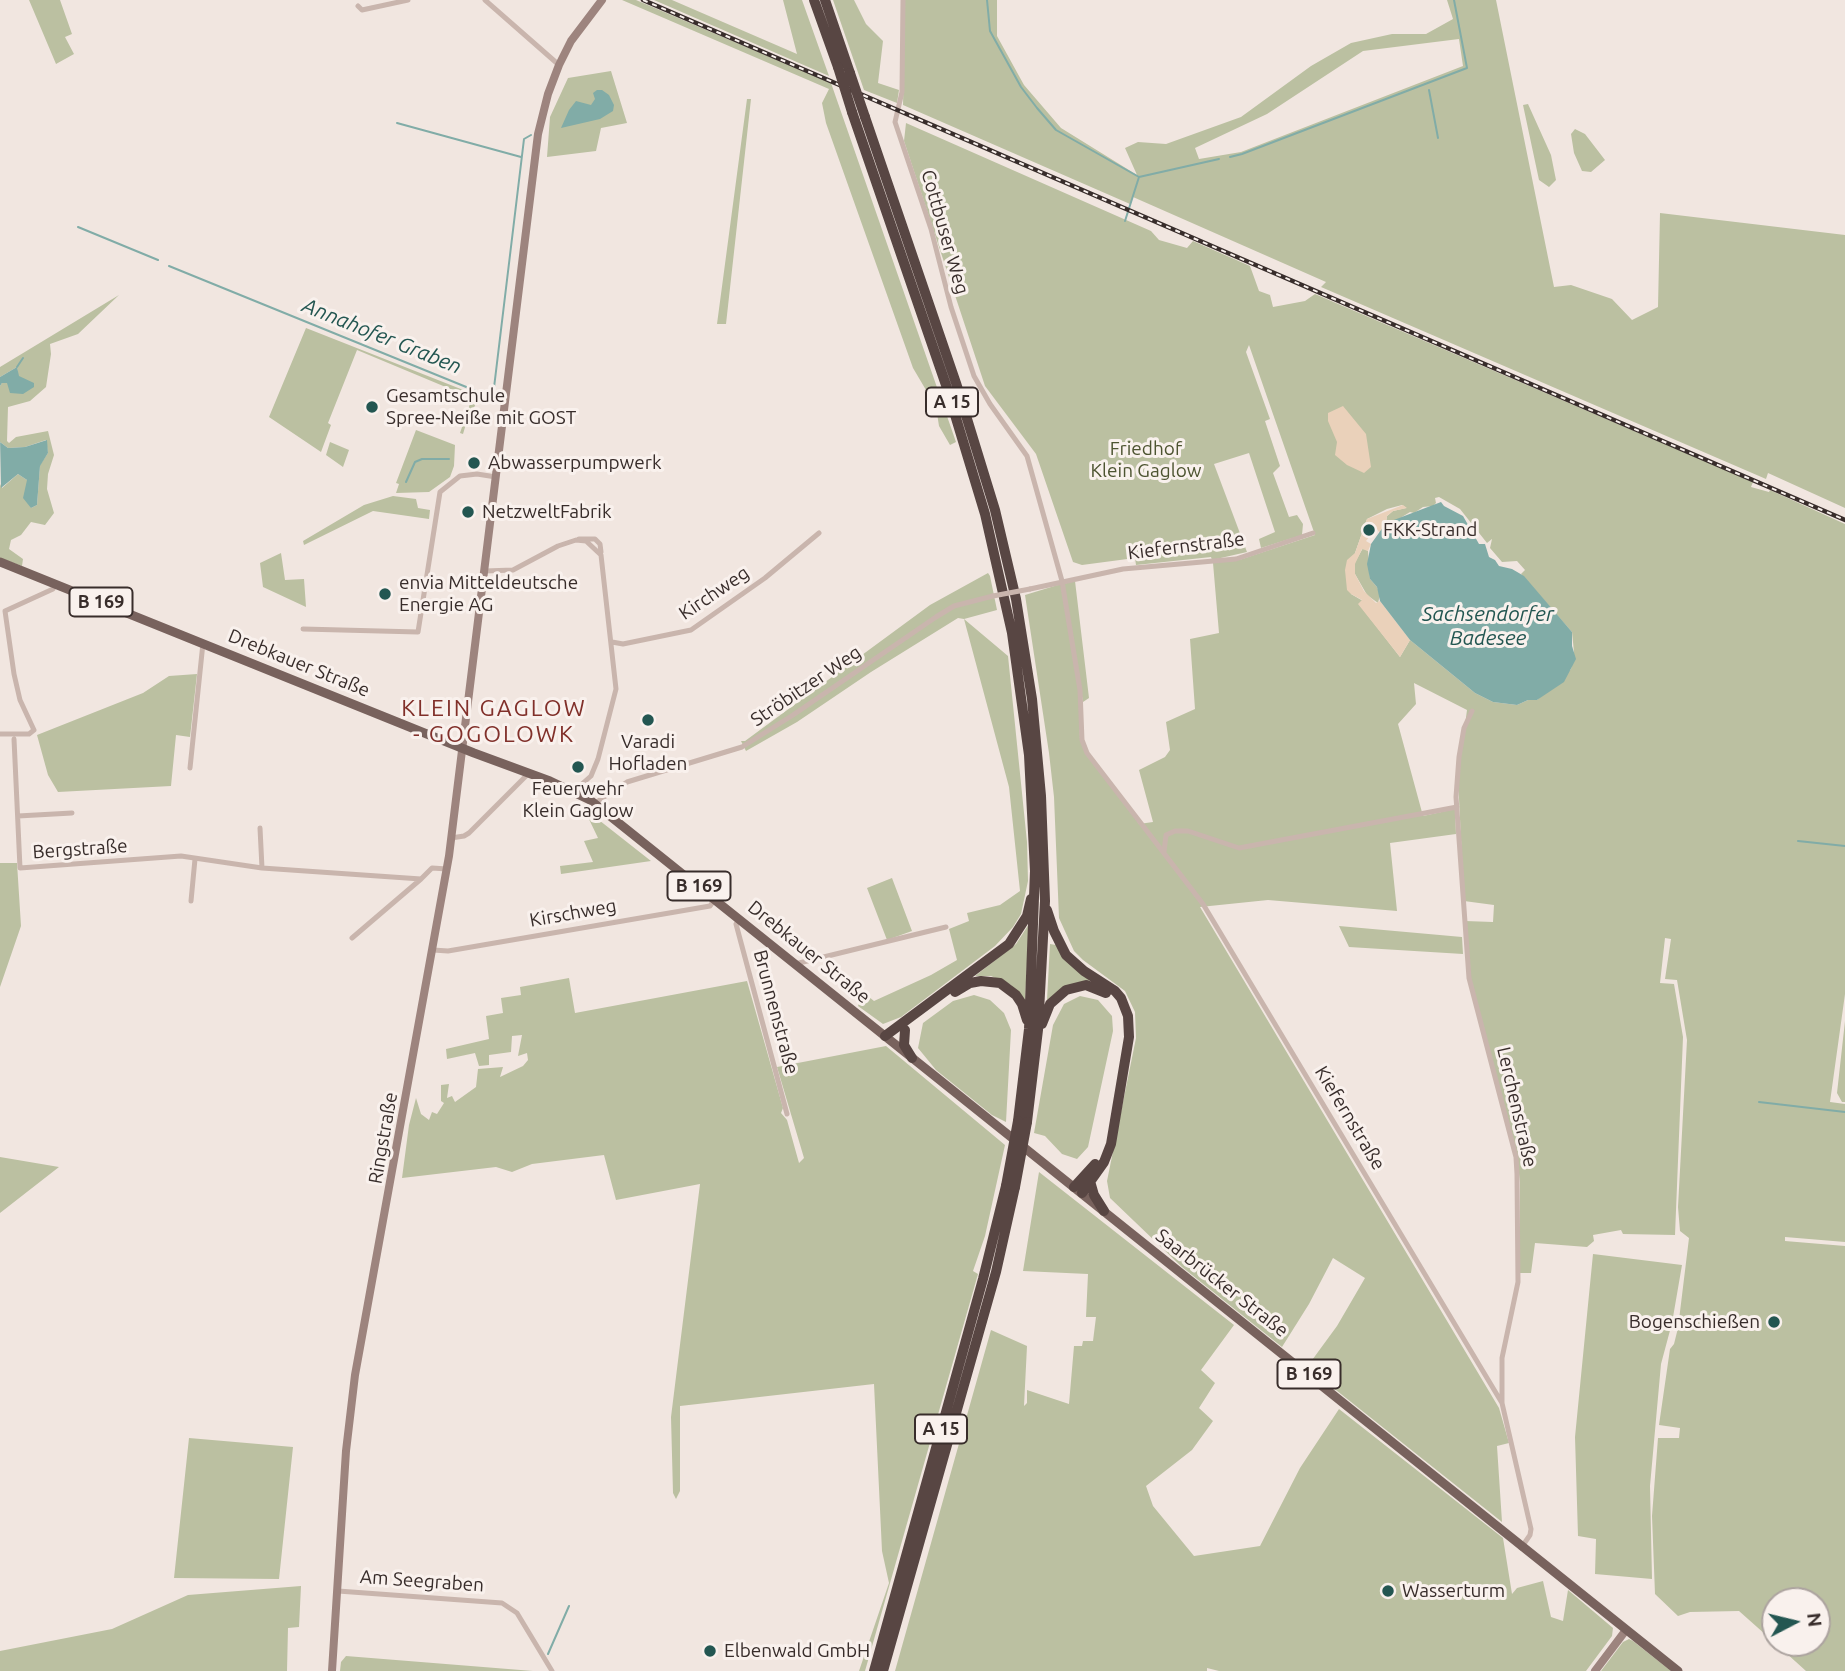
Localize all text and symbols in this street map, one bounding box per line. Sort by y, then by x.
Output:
street label: Cottbuser Weg [916,167,974,297]
water label: Annahofer Graben [299,293,465,379]
place label: Gesamtschule Spree-Neiße mit GOST [386,385,576,429]
road number: A 15 [926,388,978,416]
marker: Gesamtschule Spree-Neiße mit GOST [364,399,380,415]
park label: Friedhof Klein Gaglow [1091,438,1201,482]
place label: Abwasserpumpwerk [488,452,662,474]
marker: Abwasserpumpwerk [466,455,482,471]
place label: NetzweltFabrik [482,501,612,523]
marker: NetzweltFabrik [460,504,476,520]
place label: FKK-Strand [1383,519,1477,541]
marker: FKK-Strand [1361,522,1377,538]
street label: Kiefernstraße [1126,528,1246,564]
street label: Kirchweg [675,561,753,625]
place label: envia Mitteldeutsche Energie AG [399,572,578,616]
marker: envia Mitteldeutsche Energie AG [377,586,393,602]
road number: B 169 [70,588,132,616]
water label: Sachsendorfer Badesee [1422,601,1554,651]
street label: Drebkauer Straße [225,624,373,702]
street label: Ströbitzer Weg [746,641,866,731]
district label: KLEIN GAGLOW - GOGOLOWK [403,694,585,748]
marker: Varadi Hofladen [640,712,656,728]
place label: Varadi Hofladen [609,731,687,775]
marker: Feuerwehr Klein Gaglow [570,759,586,775]
place label: Feuerwehr Klein Gaglow [523,778,633,822]
street label: Bergstraße [32,834,128,864]
road number: B 169 [668,872,730,900]
street label: Kirschweg [528,894,618,932]
street label: Drebkauer Straße [743,896,875,1008]
street label: Brunnenstraße [748,947,804,1077]
street label: Lerchenstraße [1492,1045,1542,1169]
street label: Kiefernstraße [1310,1062,1390,1174]
street label: Ringstraße [364,1090,402,1186]
street label: Saarbrücker Straße [1151,1224,1293,1342]
place label: Bogenschießen [1629,1311,1760,1333]
marker: Bogenschießen [1766,1314,1782,1330]
road number: B 169 [1278,1359,1340,1388]
road number: A 15 [915,1414,967,1444]
street label: Am Seegraben [359,1565,485,1597]
place label: Wasserturm [1402,1580,1505,1602]
marker: Wasserturm [1380,1583,1396,1599]
north arrow [1761,1587,1831,1657]
text: N [1803,1611,1827,1628]
place label: Elbenwald GmbH [724,1640,870,1662]
marker: Elbenwald GmbH [702,1643,718,1659]

